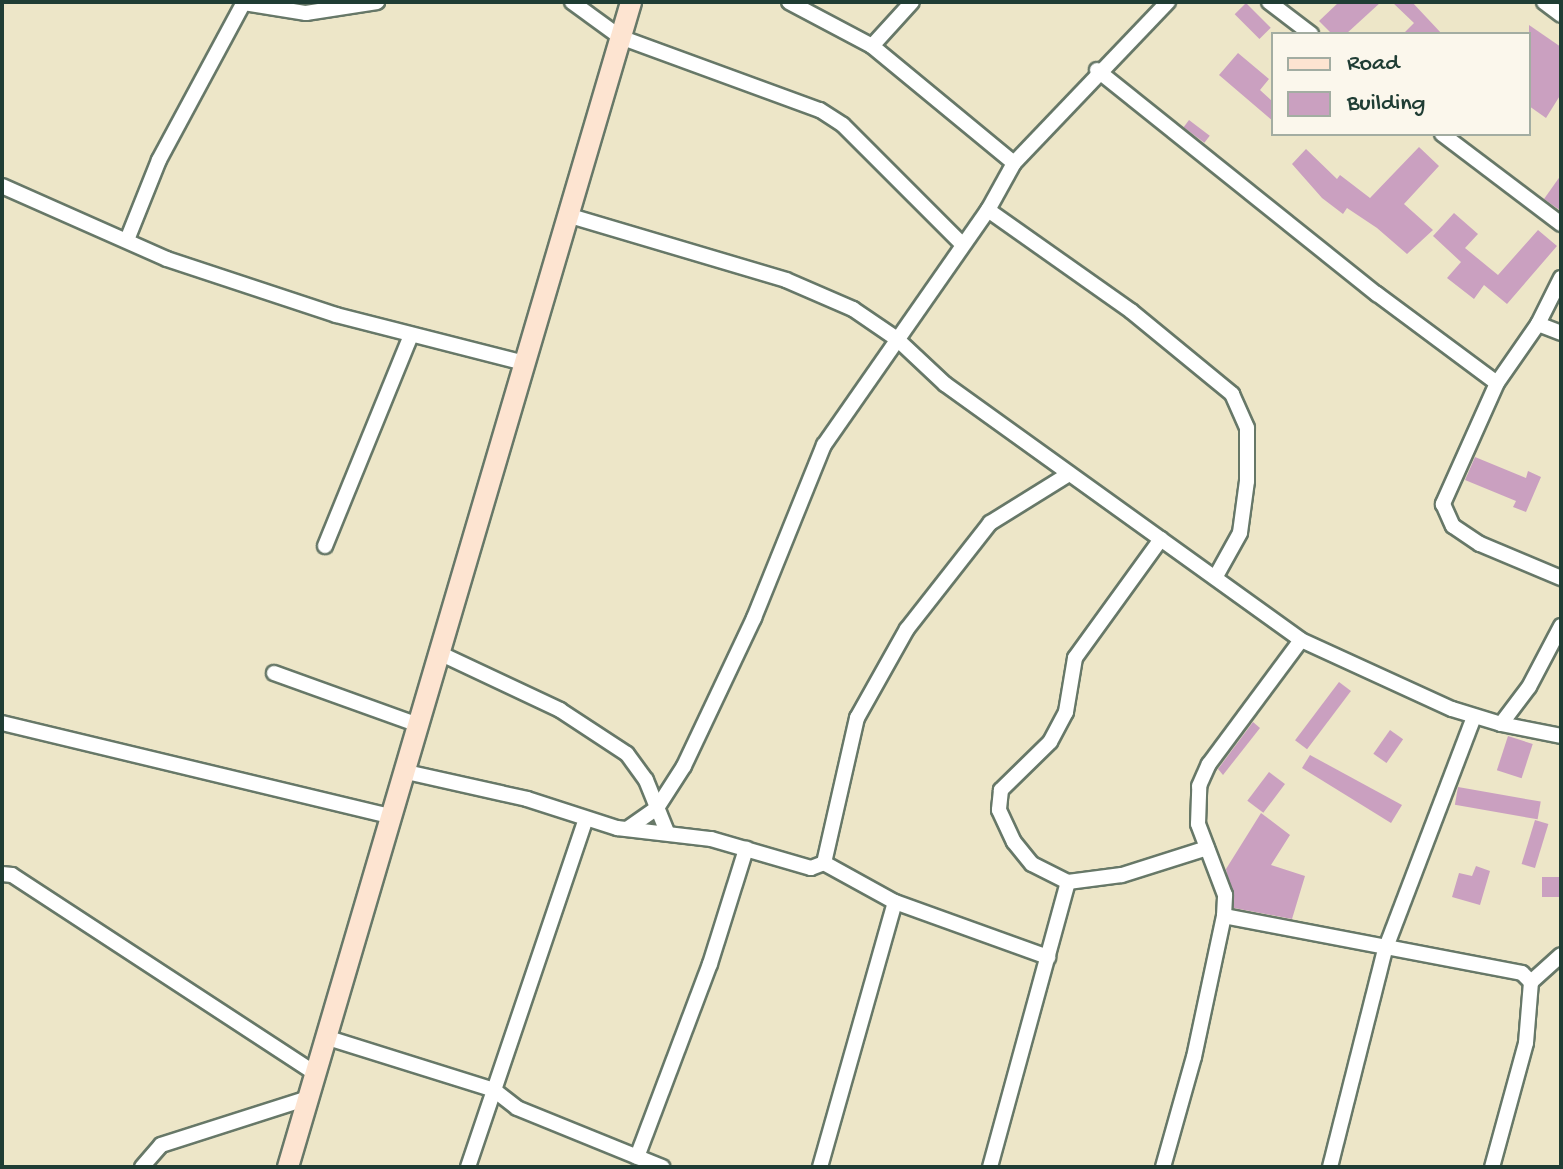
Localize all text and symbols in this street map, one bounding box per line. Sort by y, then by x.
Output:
legend [1271,32,1531,136]
text: Road [1347,50,1399,79]
text: Building [1347,90,1425,119]

